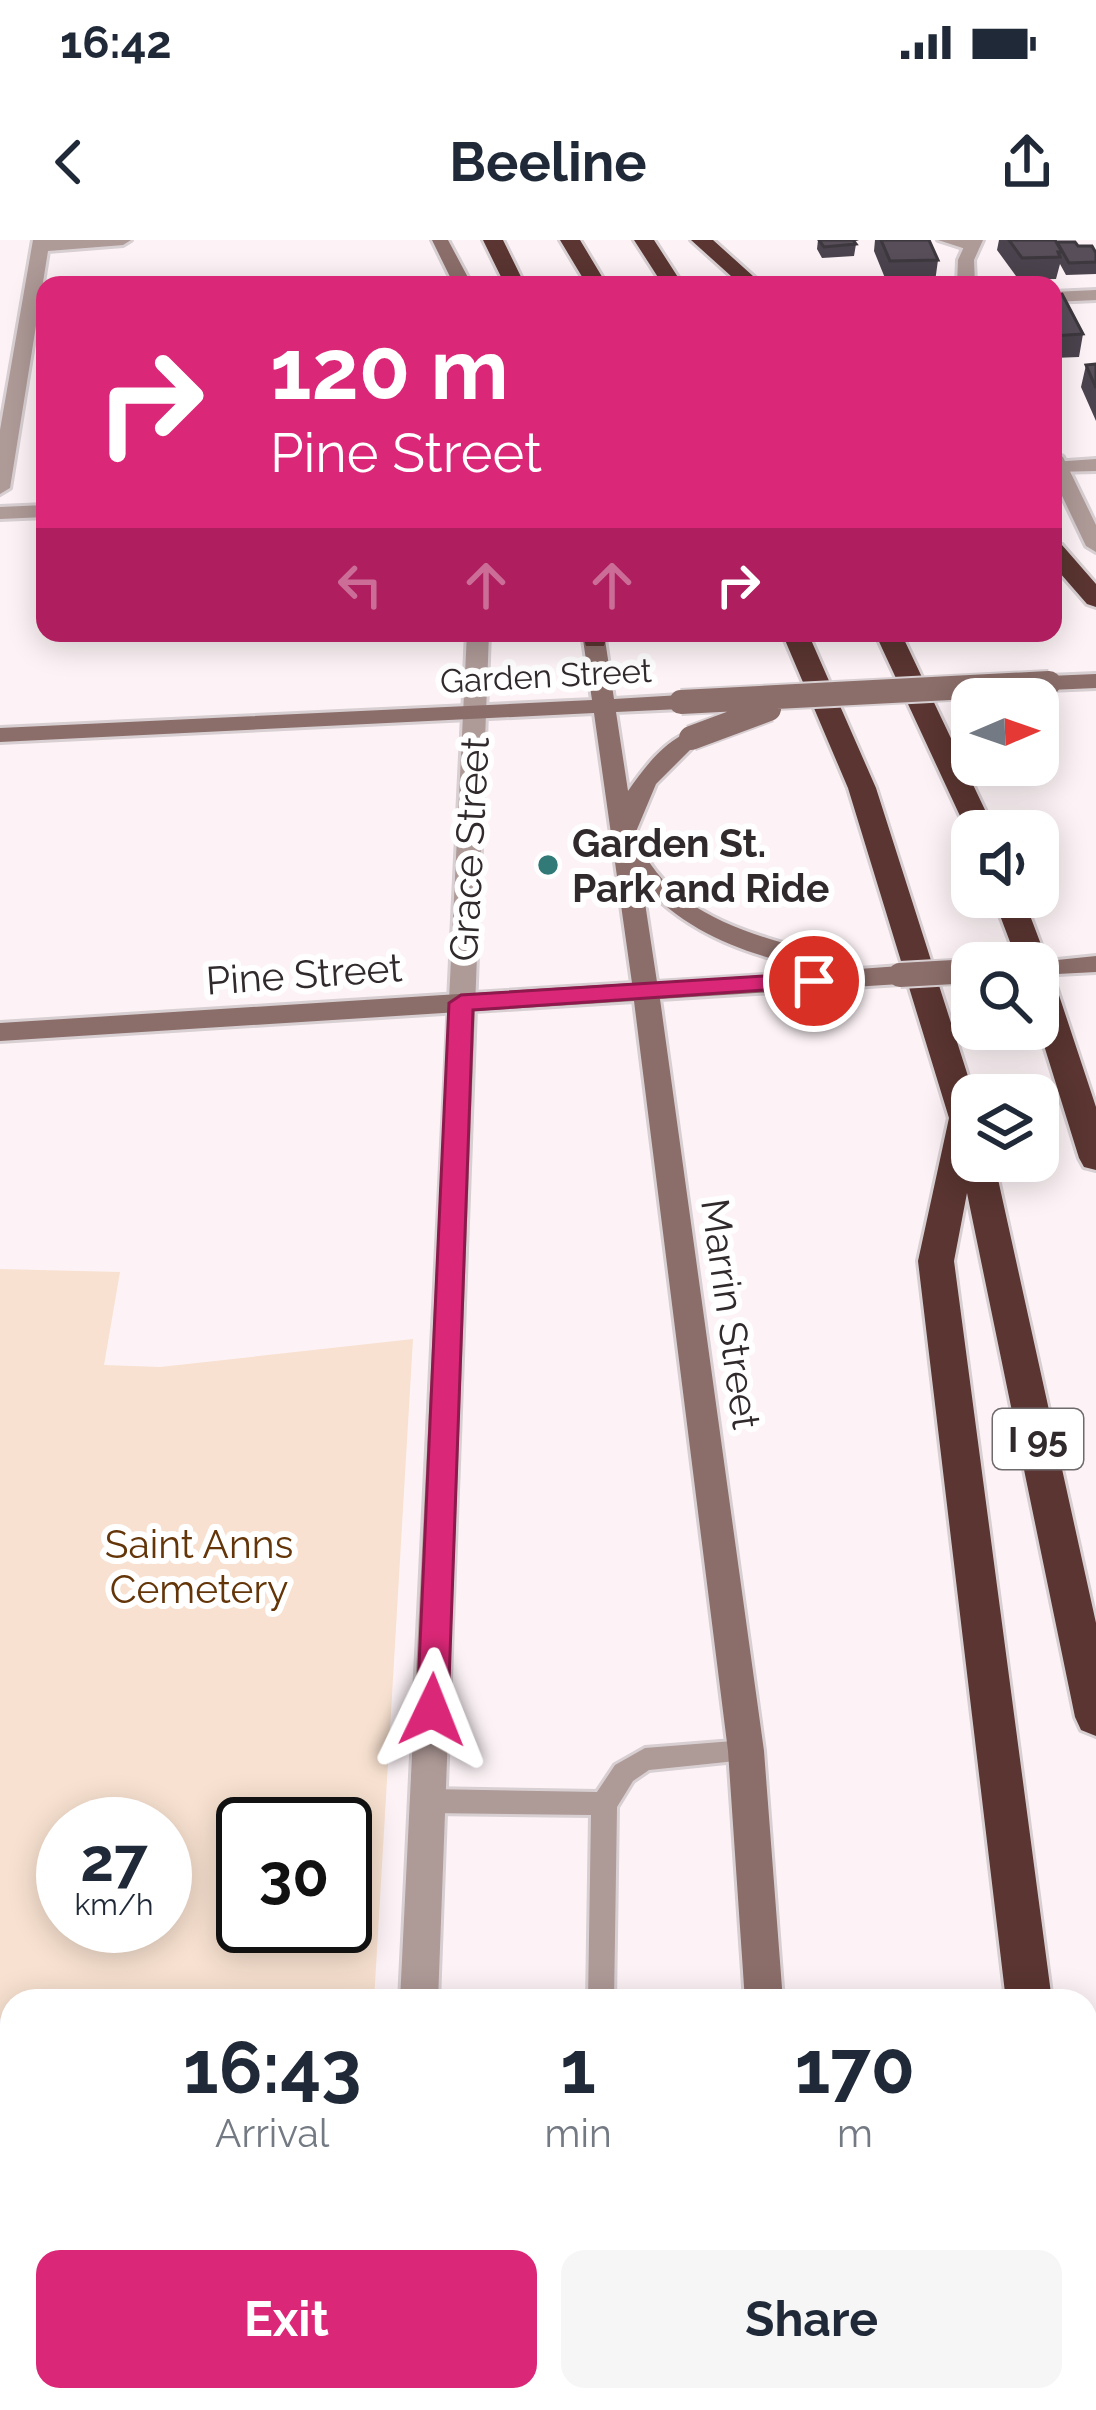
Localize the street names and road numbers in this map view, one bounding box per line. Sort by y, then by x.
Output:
street label: Garden Street [439,651,653,701]
street label: Grace Street [440,735,498,963]
street label: Pine Street [204,944,404,1004]
street label: Marrin Street [692,1196,770,1432]
road number: I 95 [993,1409,1083,1469]

